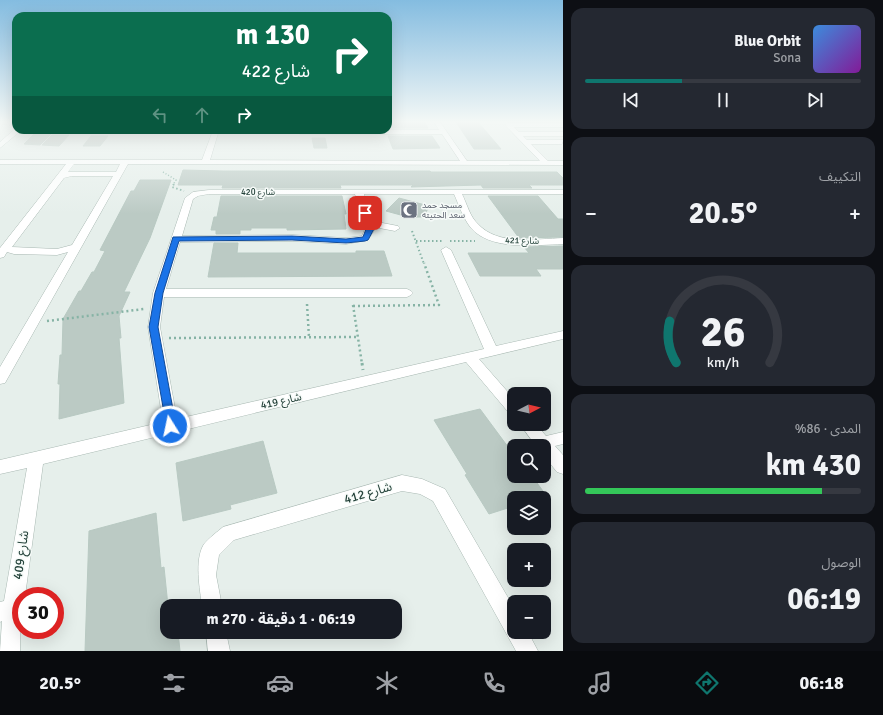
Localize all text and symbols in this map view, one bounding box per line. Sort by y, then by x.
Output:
text: 130 m [236,18,310,52]
icon: right [324,28,376,80]
text: Blue Orbit [734,32,801,50]
text: Sona [773,50,801,66]
text: شارع 422 [242,60,310,82]
icon: previous [620,89,642,111]
icon: pause [712,89,734,111]
icon: next [804,89,826,111]
icon: left [149,104,171,126]
icon: ahead [191,104,213,126]
icon: right [233,104,255,126]
text: التكييف [819,169,861,185]
street label: شارع 420 [241,187,275,199]
text: 20.5° [688,195,758,232]
pin [348,196,382,230]
mosque icon: مسجد حمد سعد الحتيته [399,200,419,220]
place label: مسجد حمد سعد الحتيته [422,200,465,221]
text: − [585,200,597,227]
text: + [849,200,861,227]
icon: arrive [354,202,376,224]
street label: شارع 421 [505,235,539,248]
text: 26 [701,307,745,358]
text: km/h [707,354,739,371]
north arrow [507,387,551,431]
map controls [507,387,551,639]
street label: شارع 419 [259,390,303,413]
position arrow [149,405,191,447]
text: المدى · 86% [795,421,861,437]
button: search [507,439,551,483]
text: 430 km [766,447,861,484]
street label: شارع 412 [342,479,394,509]
button: layers [507,491,551,535]
street label: شارع 409 [10,529,34,581]
button: + [507,543,551,587]
text: الوصول [821,555,861,571]
text: 06:19 [787,581,861,618]
speed limit sign: 30 [12,587,64,639]
button: − [507,595,551,639]
text: 06:19 · 1 دقيقة · 270 m [207,610,355,628]
icon: filters [160,669,188,697]
icon: car [266,669,294,697]
icon: climate [373,669,401,697]
icon: phone [480,669,508,697]
icon: music [586,669,614,697]
icon: directions [693,669,721,697]
text: 20.5° [39,672,81,694]
text: 06:18 [799,672,844,694]

